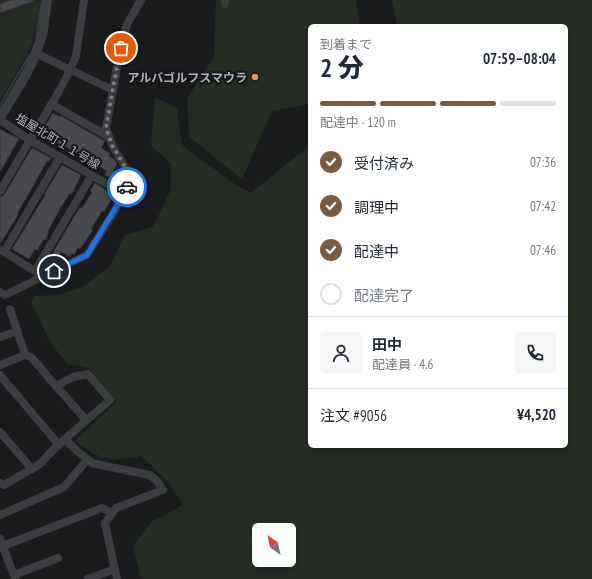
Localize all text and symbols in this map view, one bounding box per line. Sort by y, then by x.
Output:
pin [104,31,138,65]
text: 到着まで [320,36,372,53]
icon: bag [110,37,132,59]
text: 07:59–08:04 [483,49,556,68]
text: 2 分 [320,51,364,84]
place label: アルバゴルフスマウラ [127,70,247,85]
marker: アルバゴルフスマウラ [250,72,260,82]
street label: 塩屋北町１１号線 [13,110,103,172]
text: 配達中 · 120 m [320,114,396,131]
icon: check [320,151,342,173]
text: 受付済み [354,154,414,173]
text: 07:36 [530,154,556,171]
courier [107,167,147,207]
icon: car [116,176,138,198]
icon: check [320,195,342,217]
text: 調理中 [354,198,399,217]
text: 07:42 [530,198,556,215]
icon: check [320,239,342,261]
text: 配達中 [354,242,399,261]
text: 07:46 [530,242,556,259]
pin [37,254,71,288]
icon: home [43,260,65,282]
text: 配達完了 [354,286,414,305]
button: person [320,332,362,374]
button: phone [514,332,556,374]
text: 田中 [372,335,402,354]
text: 配達員 · 4.6 [372,356,433,373]
text: ¥4,520 [517,405,556,424]
text: 注文 #9056 [320,406,387,425]
north arrow [252,523,296,567]
map controls [252,523,296,567]

